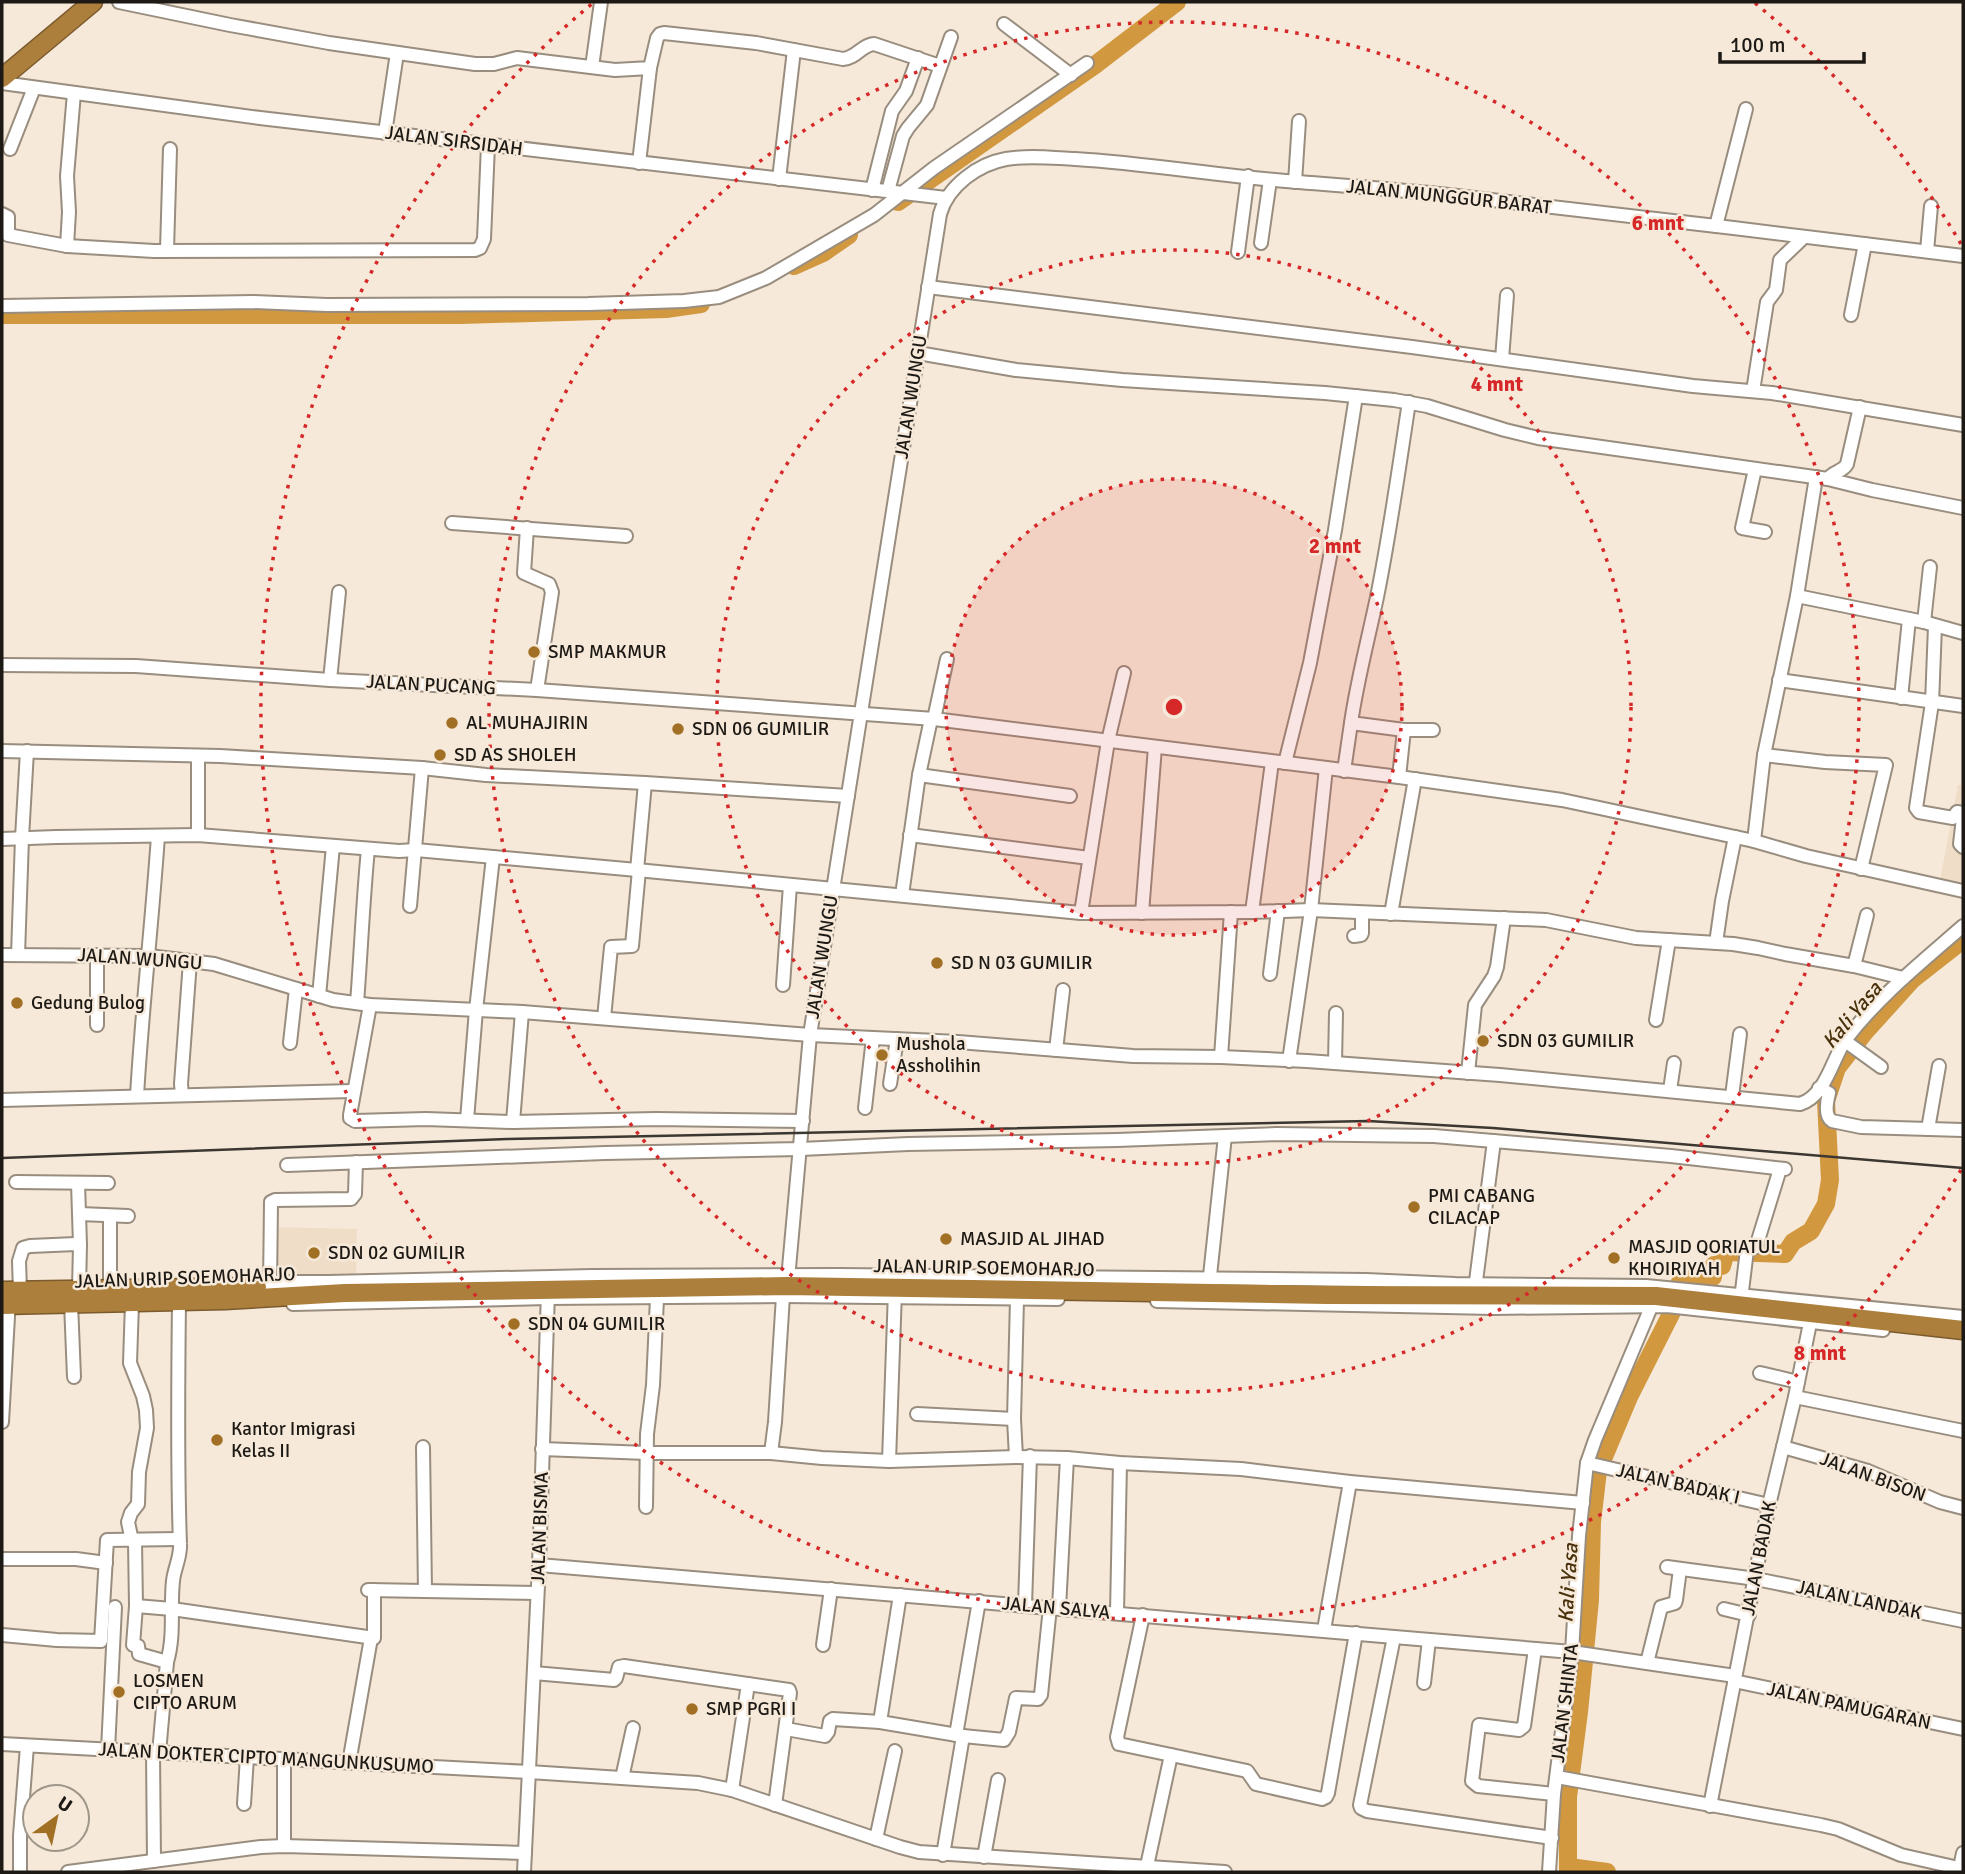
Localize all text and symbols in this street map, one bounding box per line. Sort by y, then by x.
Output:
scale bar [1720,21,1864,65]
text: 100 m [1730,32,1785,58]
street label: JALAN SIRSIDAH [384,121,524,161]
street label: JALAN MUNGGUR BARAT [1345,174,1553,220]
text: 6 mnt [1632,210,1684,236]
street label: JALAN WUNGU [889,333,933,461]
text: 4 mnt [1471,371,1523,397]
text: 2 mnt [1309,533,1361,559]
place label: SMP MAKMUR [548,640,666,664]
marker: SMP MAKMUR [526,644,542,660]
street label: JALAN PUCANG [366,670,496,700]
centre of rings [1162,695,1186,719]
place label: AL MUHAJIRIN [466,711,588,735]
marker: AL MUHAJIRIN [444,715,460,731]
place label: SDN 06 GUMILIR [692,717,829,741]
marker: SDN 06 GUMILIR [670,721,686,737]
place label: SD AS SHOLEH [454,743,577,767]
marker: SD AS SHOLEH [432,747,448,763]
street label: JALAN WUNGU [800,893,844,1021]
street label: JALAN WUNGU [77,943,203,975]
place label: SD N 03 GUMILIR [951,951,1092,975]
marker: SD N 03 GUMILIR [929,955,945,971]
water label: Kali Yasa [1816,975,1888,1054]
place label: Gedung Bulog [31,991,145,1015]
marker: Gedung Bulog [9,995,25,1011]
place label: SDN 03 GUMILIR [1497,1029,1634,1053]
place label: Mushola Assholihin [896,1032,981,1078]
marker: SDN 03 GUMILIR [1475,1033,1491,1049]
marker: Mushola Assholihin [874,1047,890,1063]
place label: PMI CABANG CILACAP [1428,1184,1535,1230]
marker: PMI CABANG CILACAP [1406,1199,1422,1215]
place label: MASJID AL JIHAD [960,1227,1104,1251]
marker: MASJID AL JIHAD [938,1231,954,1247]
place label: MASJID QORIATUL KHOIRIYAH [1628,1235,1781,1281]
place label: SDN 02 GUMILIR [328,1241,465,1265]
marker: SDN 02 GUMILIR [306,1245,322,1261]
marker: MASJID QORIATUL KHOIRIYAH [1606,1250,1622,1266]
street label: JALAN URIP SOEMOHARJO [873,1254,1095,1282]
street label: JALAN URIP SOEMOHARJO [74,1262,296,1294]
place label: SDN 04 GUMILIR [528,1312,665,1336]
marker: SDN 04 GUMILIR [506,1316,522,1332]
text: 8 mnt [1794,1340,1846,1366]
place label: Kantor Imigrasi Kelas II [231,1417,356,1463]
marker: Kantor Imigrasi Kelas II [209,1432,225,1448]
street label: JALAN BISON [1817,1447,1929,1507]
street label: JALAN BADAK I [1614,1458,1742,1510]
street label: JALAN BISMA [526,1471,554,1585]
street label: JALAN BADAK [1736,1498,1782,1617]
water label: Kali Yasa [1552,1541,1584,1624]
street label: JALAN LANDAK [1794,1575,1924,1625]
street label: JALAN SALYA [1001,1591,1112,1625]
street label: JALAN SHINTA [1546,1642,1584,1764]
place label: LOSMEN CIPTO ARUM [133,1669,237,1715]
street label: JALAN PAMUGARAN [1765,1677,1933,1735]
marker: LOSMEN CIPTO ARUM [111,1684,127,1700]
place label: SMP PGRI I [706,1697,796,1721]
marker: SMP PGRI I [684,1701,700,1717]
street label: JALAN DOKTER CIPTO MANGUNKUSUMO [98,1737,434,1779]
north arrow [21,1783,91,1853]
text: U [53,1791,77,1818]

